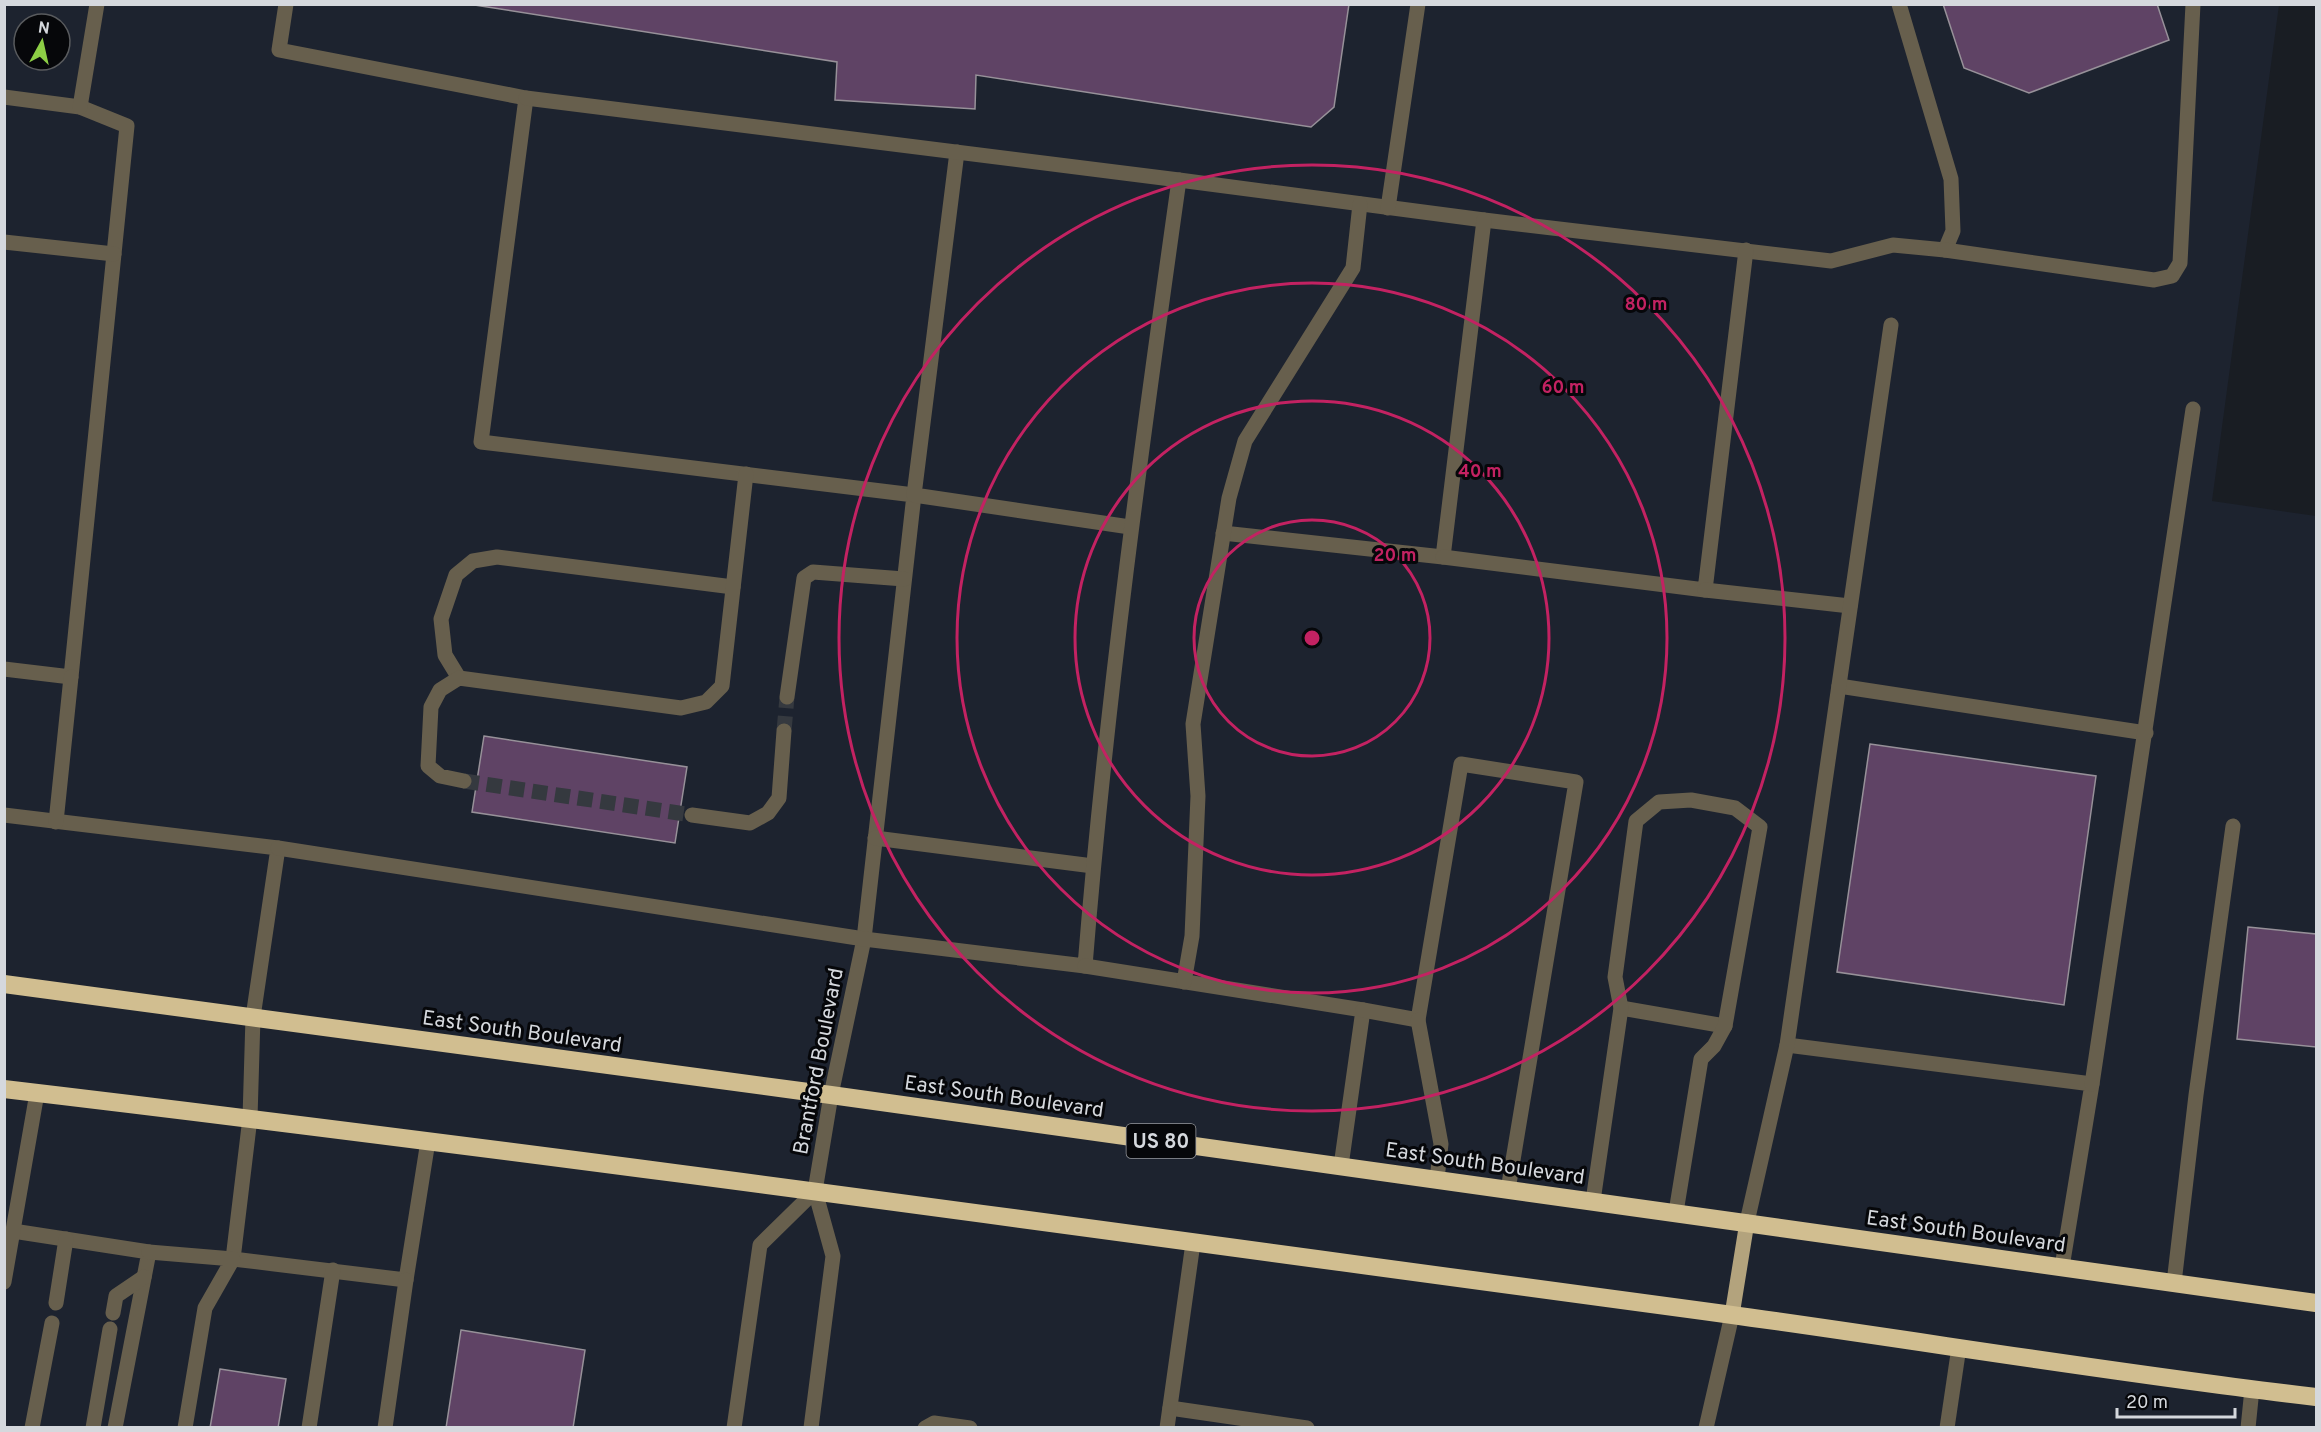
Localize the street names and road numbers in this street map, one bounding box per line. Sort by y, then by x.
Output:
street label: Brantford Boulevard [788,966,851,1157]
street label: East South Boulevard [420,1005,623,1060]
street label: East South Boulevard [902,1070,1105,1125]
road number: US 80 [1126,1124,1196,1158]
street label: East South Boulevard [1383,1137,1586,1192]
street label: East South Boulevard [1864,1205,2067,1260]

